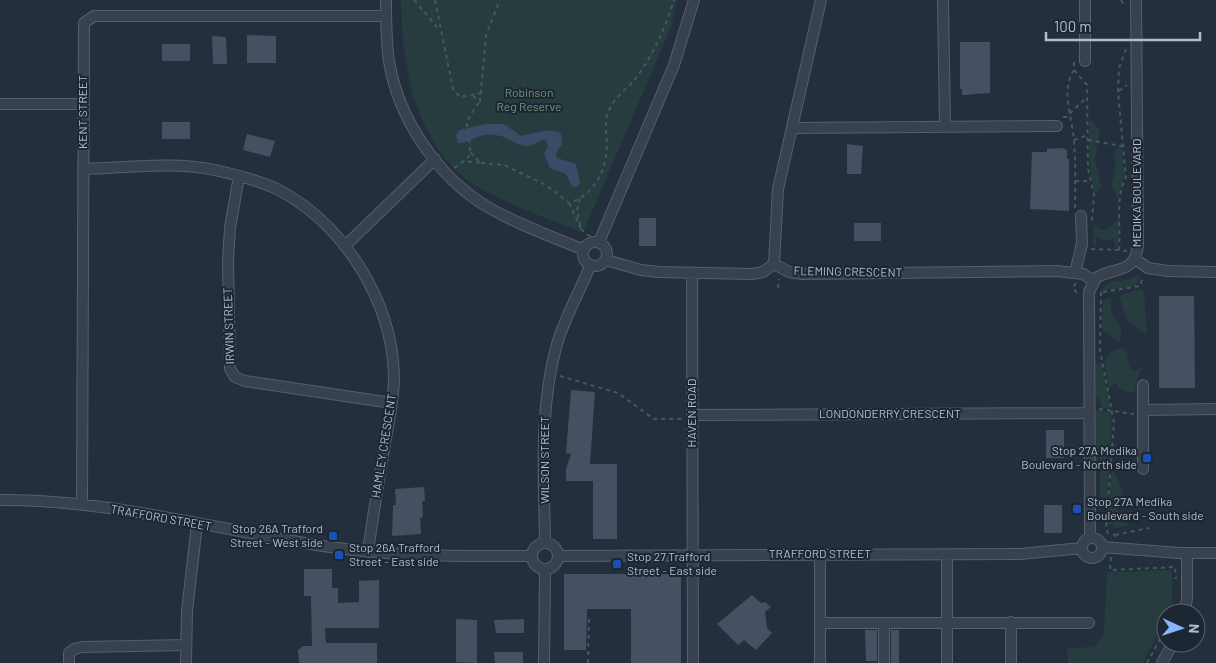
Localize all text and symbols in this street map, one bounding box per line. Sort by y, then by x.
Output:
scale bar [1046,10,1200,42]
text: 100 m [1054,17,1092,35]
street label: KENT STREET [75,75,89,149]
park label: Robinson Reg Reserve [497,85,561,113]
street label: MEDIKA BOULEVARD [1129,139,1143,247]
street label: FLEMING CRESCENT [793,263,903,279]
street label: IRWIN STREET [220,287,236,365]
street label: HAVEN ROAD [684,379,698,447]
street label: HAMLEY CRESCENT [368,393,398,499]
street label: LONDONDERRY CRESCENT [819,406,961,420]
street label: WILSON STREET [537,416,551,504]
place label: Stop 27A Medika Boulevard - North side [1021,443,1137,471]
marker: Stop 27A Medika Boulevard - North side [1141,452,1153,464]
place label: Stop 27A Medika Boulevard - South side [1087,494,1204,522]
street label: TRAFFORD STREET [110,501,213,533]
marker: Stop 27A Medika Boulevard - South side [1071,503,1083,515]
place label: Stop 26A Trafford Street - West side [230,521,323,549]
marker: Stop 26A Trafford Street - West side [327,530,339,542]
place label: Stop 26A Trafford Street - East side [349,540,440,568]
street label: TRAFFORD STREET [769,546,871,560]
marker: Stop 26A Trafford Street - East side [333,549,345,561]
place label: Stop 27 Trafford Street - East side [627,549,717,577]
marker: Stop 27 Trafford Street - East side [611,558,623,570]
north arrow [1156,603,1206,653]
text: N [1186,624,1203,634]

